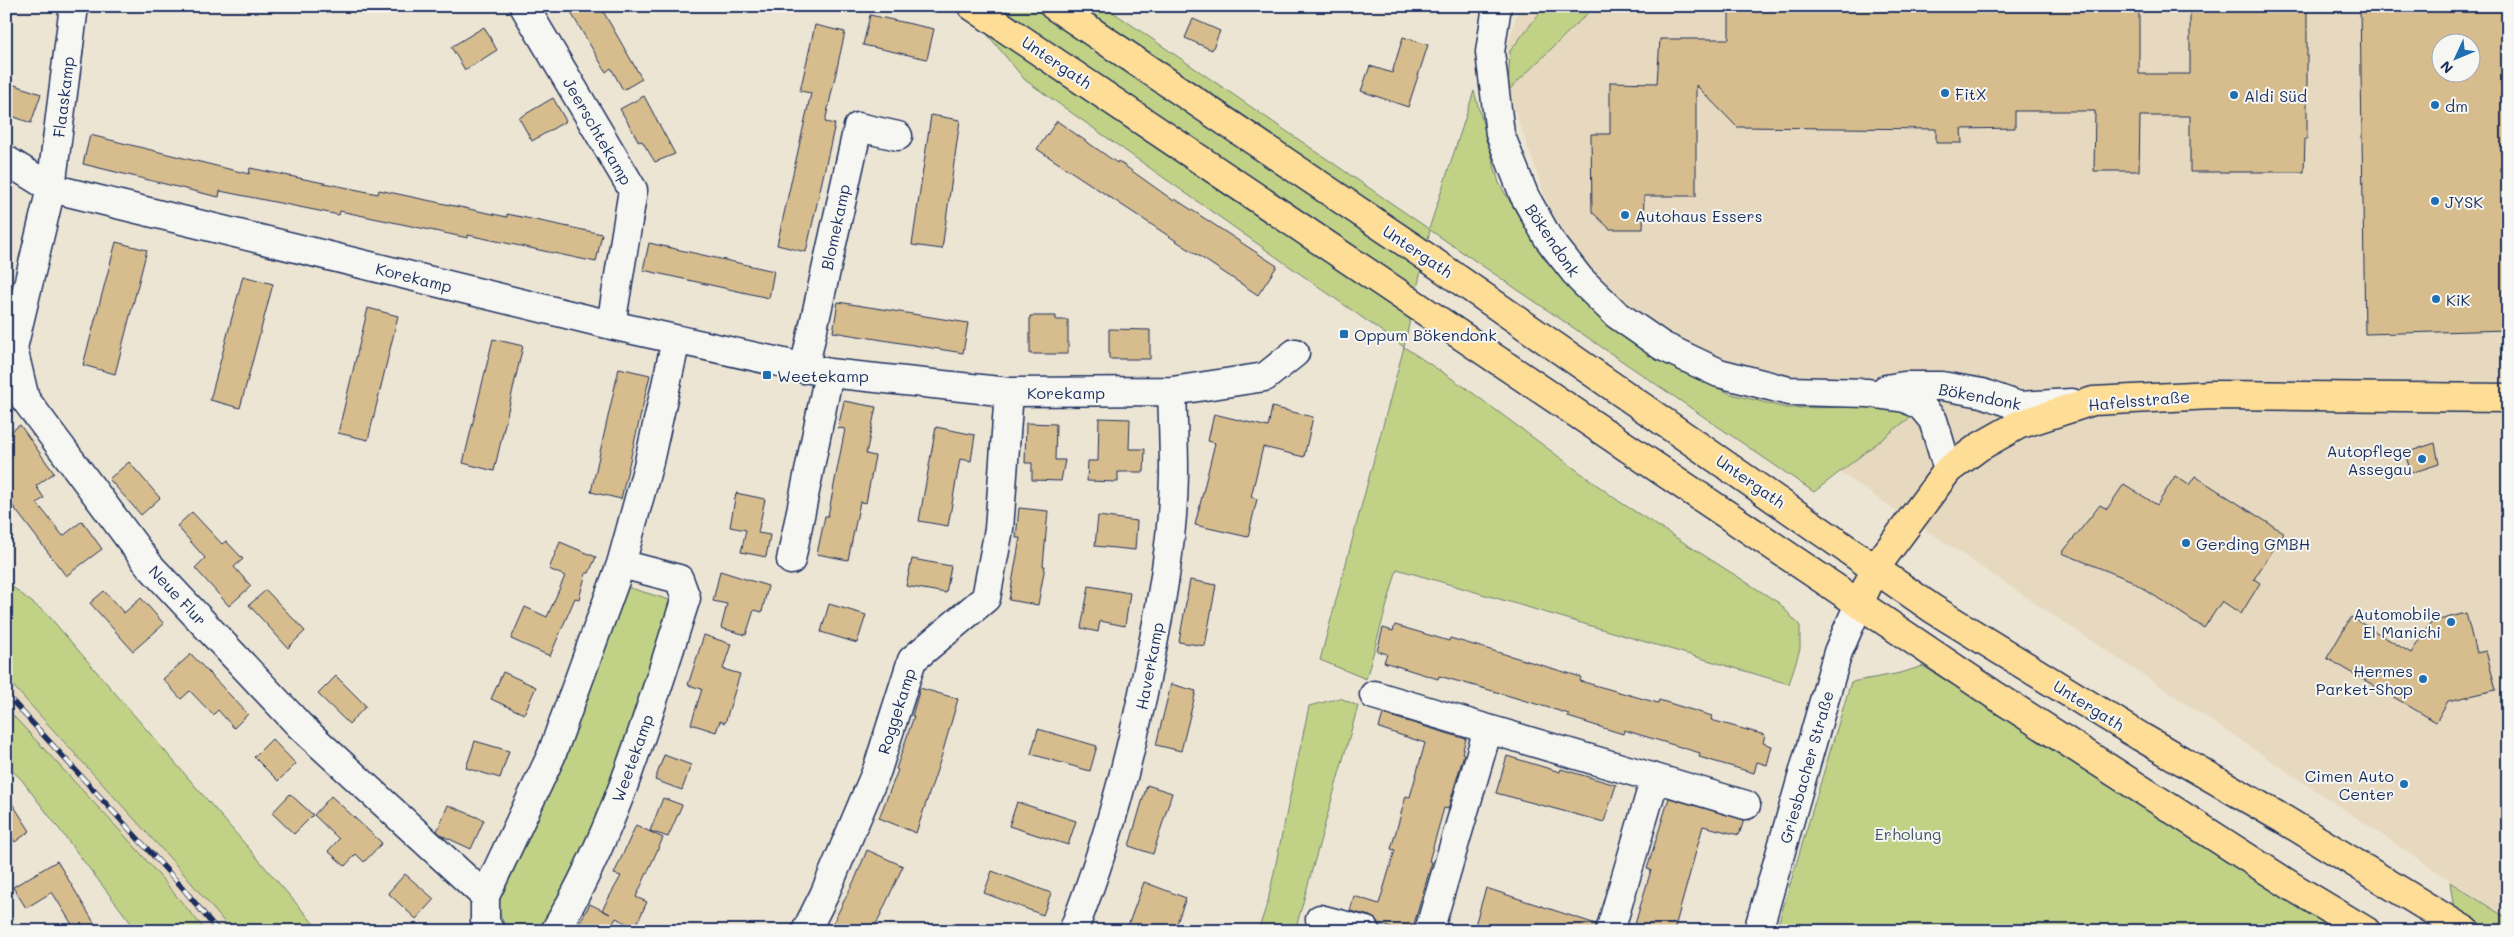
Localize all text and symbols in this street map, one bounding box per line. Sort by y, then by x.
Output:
street label: Untergath [1018,31,1096,93]
north arrow [2432,32,2482,82]
street label: Flaaskamp [48,55,78,139]
text: N [2436,57,2457,78]
street label: Jeerschtekamp [559,73,637,189]
place label: FitX [1955,83,1987,104]
place label: Aldi Süd [2244,85,2307,106]
marker: FitX [1939,87,1951,99]
marker: Aldi Süd [2228,89,2240,101]
place label: dm [2445,95,2468,116]
marker: dm [2429,99,2441,111]
street label: Blomekamp [816,182,854,272]
place label: JYSK [2445,191,2483,212]
marker: JYSK [2429,195,2441,207]
street label: Bökendonk [1521,199,1585,281]
place label: Autohaus Essers [1635,205,1762,226]
marker: Autohaus Essers [1619,209,1631,221]
street label: Untergath [1379,220,1457,282]
street label: Korekamp [374,257,455,297]
place label: KiK [2446,289,2471,310]
marker: KiK [2430,293,2442,305]
place label: Oppum Bökendonk [1354,324,1497,345]
marker: Oppum Bökendonk [1338,328,1350,340]
place label: Weetekamp [777,365,869,386]
marker: Weetekamp [761,369,773,381]
street label: Bökendonk [1937,378,2023,414]
street label: Korekamp [1027,382,1105,403]
street label: Hafelsstraße [2087,385,2191,415]
place label: Autopflege Assegau [2326,440,2412,479]
street label: Untergath [1712,450,1790,512]
marker: Autopflege Assegau [2416,453,2428,465]
place label: Gerding GMBH [2196,533,2310,554]
marker: Gerding GMBH [2180,537,2192,549]
street label: Neue Flur [145,560,211,630]
place label: Automobile El Manichi [2353,603,2441,642]
marker: Automobile El Manichi [2445,616,2457,628]
street label: Haverkamp [1130,620,1168,712]
place label: Hermes Parket-Shop [2316,660,2413,699]
street label: Roggekamp [872,665,920,757]
marker: Hermes Parket-Shop [2417,673,2429,685]
street label: Untergath [2050,675,2128,735]
street label: Griesbacher Straße [1774,688,1838,846]
street label: Weetekamp [606,711,658,805]
place label: Cimen Auto Center [2305,765,2394,804]
marker: Cimen Auto Center [2398,778,2410,790]
park label: Erholung [1875,823,1941,844]

